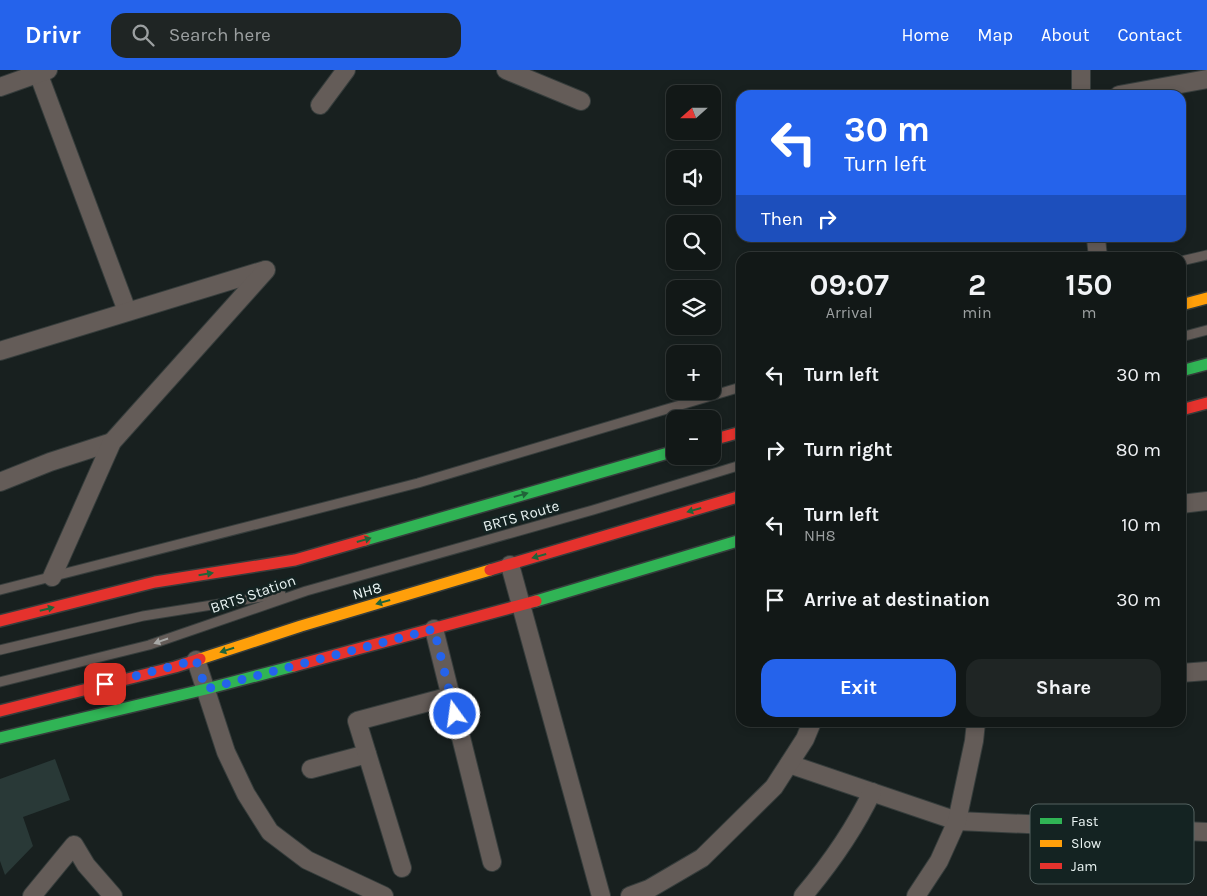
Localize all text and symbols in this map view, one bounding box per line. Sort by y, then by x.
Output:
search box [111,13,461,58]
text: Drivr [25,21,81,49]
icon: search [129,21,157,49]
text: Search here [169,24,271,46]
text: Home [901,24,949,46]
text: Map [977,24,1013,46]
text: About [1041,24,1090,46]
text: Contact [1118,24,1182,46]
north arrow [666,85,721,140]
map controls [666,85,721,465]
text: 30 m [844,109,930,150]
icon: left [761,110,826,175]
button: sound [666,150,721,205]
text: Turn left [844,151,927,177]
icon: right [813,205,841,233]
text: Then [761,208,803,230]
button: search [666,215,721,270]
text: 09:07 [810,267,889,303]
text: 2 [968,267,986,303]
text: 150 [1065,267,1112,303]
button: layers [666,280,721,335]
text: Arrival [826,303,873,322]
text: min [962,303,992,322]
text: m [1081,303,1096,322]
button: + [666,345,721,400]
icon: left [761,361,789,389]
text: Turn left [804,364,879,386]
text: 30 m [1116,364,1161,386]
button: − [666,410,721,465]
icon: right [761,436,789,464]
text: Turn right [804,439,893,461]
text: 80 m [1116,439,1161,461]
one-way arrow [513,491,528,499]
street label: BRTS Route [481,497,561,535]
text: Turn left [804,504,879,526]
one-way arrow [687,507,702,515]
icon: left [761,511,789,539]
text: 10 m [1121,514,1161,536]
text: NH8 [804,526,835,545]
one-way arrow [357,536,372,544]
one-way arrow [531,553,546,561]
one-way arrow [198,570,214,578]
street label: BRTS Station [208,571,298,617]
street label: NH8 [350,578,384,604]
icon: arrive [761,586,789,614]
text: Arrive at destination [804,589,990,611]
text: 30 m [1116,589,1161,611]
one-way arrow [375,598,390,606]
one-way arrow [40,605,55,613]
one-way arrow [153,637,168,645]
one-way arrow [220,646,235,654]
button: Exit [761,659,956,717]
button: Share [966,659,1161,717]
pin [84,663,126,705]
icon: arrive [91,670,119,698]
position arrow [428,687,480,739]
legend [1030,804,1194,884]
text: Fast [1071,813,1098,830]
text: Slow [1071,835,1101,852]
text: Jam [1071,858,1097,875]

